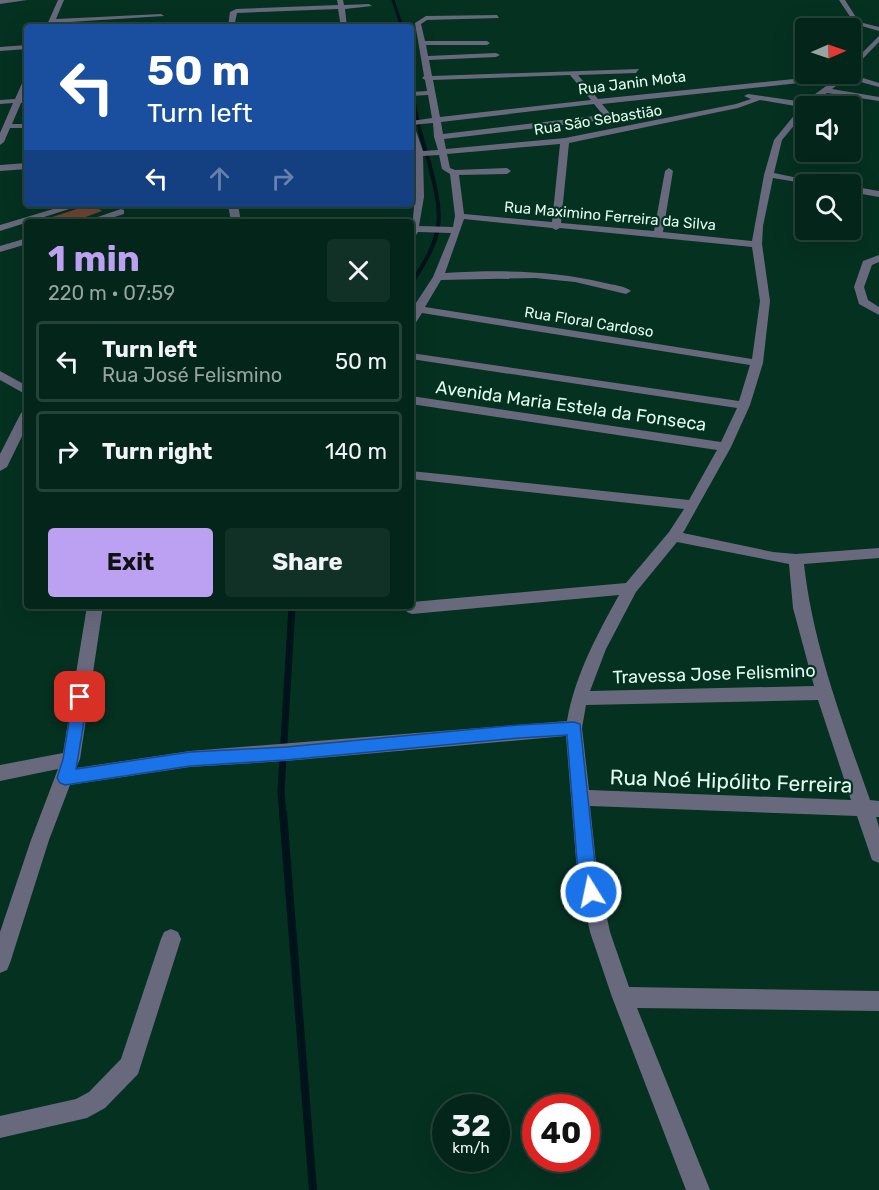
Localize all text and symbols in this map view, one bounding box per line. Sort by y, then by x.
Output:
north arrow [795,18,861,84]
map controls [795,18,861,240]
text: 50 m [147,46,250,96]
icon: left [48,48,126,126]
street label: Rua Janin Mota [577,67,687,99]
button: sound [795,96,861,162]
text: Turn left [147,97,252,129]
street label: Rua São Sebastião [533,101,663,139]
icon: left [140,162,173,195]
icon: ahead [203,162,236,195]
icon: right [266,162,299,195]
button: search [795,174,861,240]
street label: Rua Maximino Ferreira da Silva [503,198,717,234]
text: 1 min [48,237,140,280]
button: close [327,239,390,302]
text: 220 m · 07:59 [48,281,175,305]
street label: Rua Floral Cardoso [523,303,655,341]
text: Turn left [102,336,197,363]
icon: left [51,345,84,378]
text: 50 m [335,348,387,375]
text: Rua José Felismino [102,363,282,387]
street label: Avenida Maria Estela da Fonseca [434,376,708,436]
icon: right [51,435,84,468]
text: Turn right [102,438,212,465]
text: 140 m [325,438,387,465]
button: Exit [48,528,213,597]
button: Share [225,528,390,597]
street label: Travessa Jose Felismino [612,659,816,689]
pin [54,671,105,722]
icon: arrive [63,680,96,713]
street label: Rua Noé Hipólito Ferreira [609,764,853,798]
position arrow [559,860,623,924]
speed limit sign: 40 [522,1094,600,1172]
text: 32 [451,1108,491,1144]
text: km/h [452,1139,490,1157]

